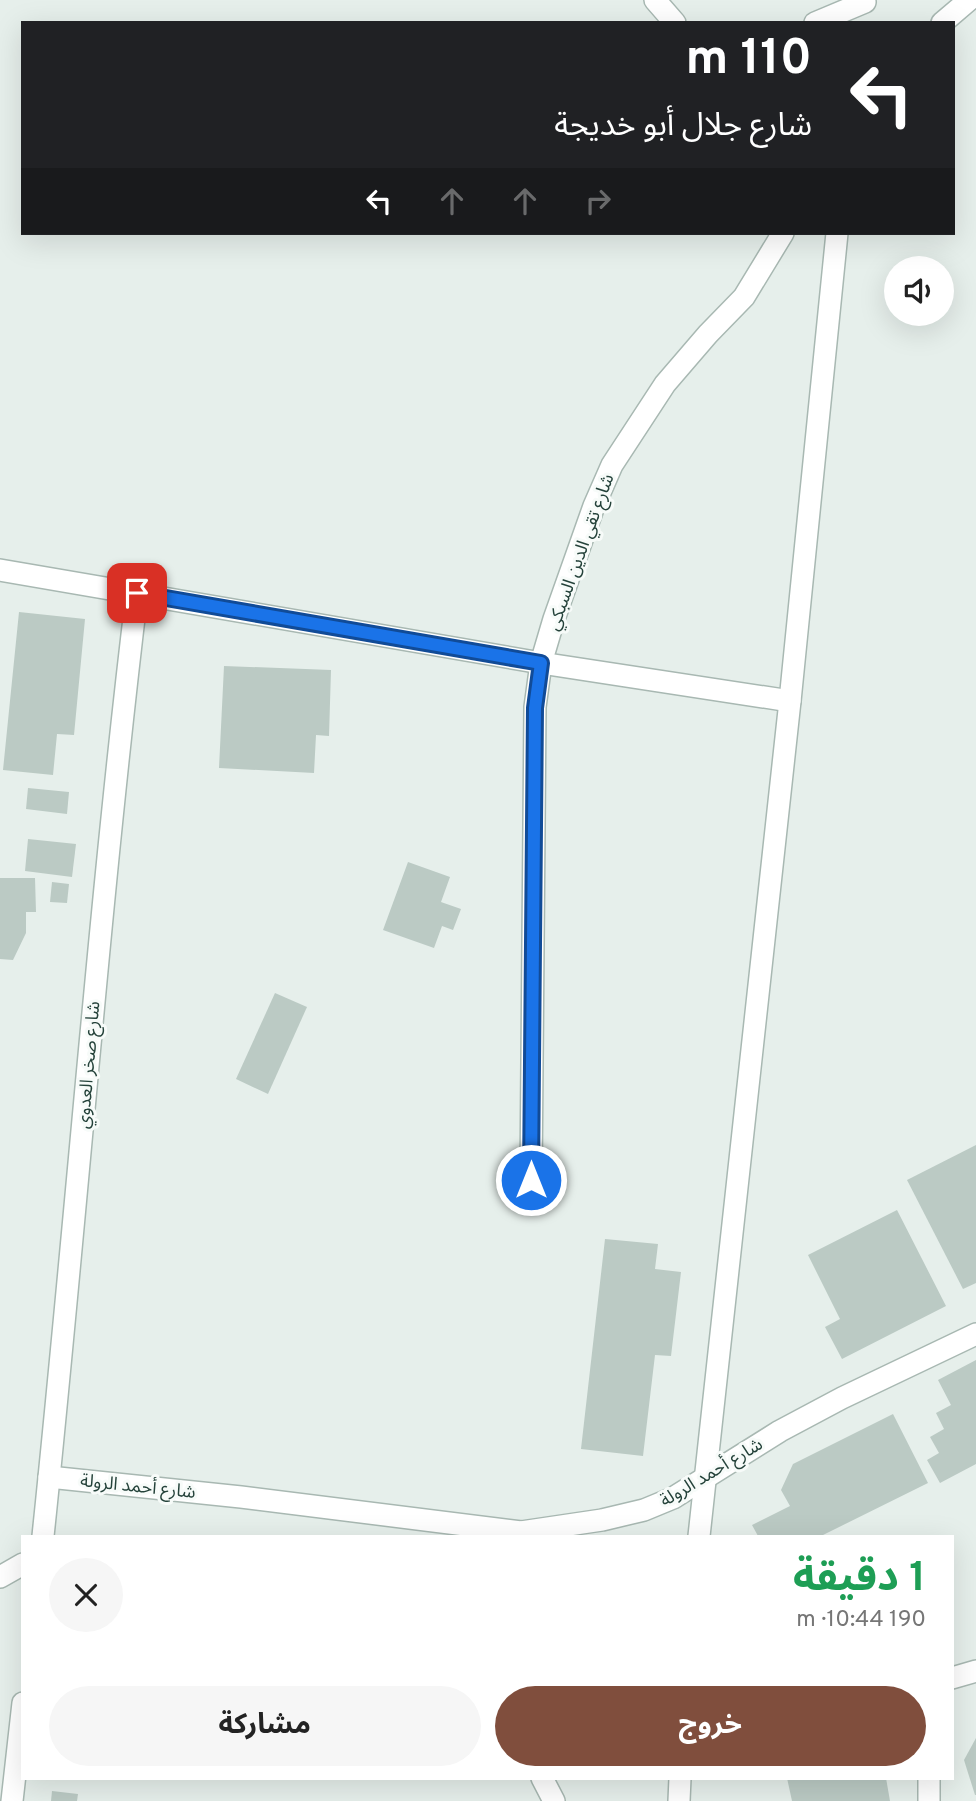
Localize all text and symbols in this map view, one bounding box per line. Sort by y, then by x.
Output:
text: 110 m [685,30,812,92]
icon: left [836,49,927,140]
text: شارع جلال أبو خديجة [554,107,812,147]
icon: left [360,182,398,220]
icon: ahead [433,182,471,220]
icon: ahead [506,182,544,220]
icon: right [579,182,617,220]
map controls [884,256,954,326]
button: sound [884,256,954,326]
street label: شارع تقي الدين السبكي [542,471,621,634]
pin [107,563,167,623]
icon: arrive [118,574,156,612]
street label: شارع صخر العدوي [72,1000,108,1130]
position arrow [494,1143,568,1217]
street label: شارع أحمد الرولة [656,1432,768,1514]
street label: شارع أحمد الرولة [79,1469,197,1506]
text: 1 دقيقة [793,1553,926,1606]
button: close [49,1558,123,1632]
text: 190 m · 10:44 [796,1606,926,1635]
button: مشاركة [49,1686,481,1766]
button: خروج [495,1686,926,1766]

